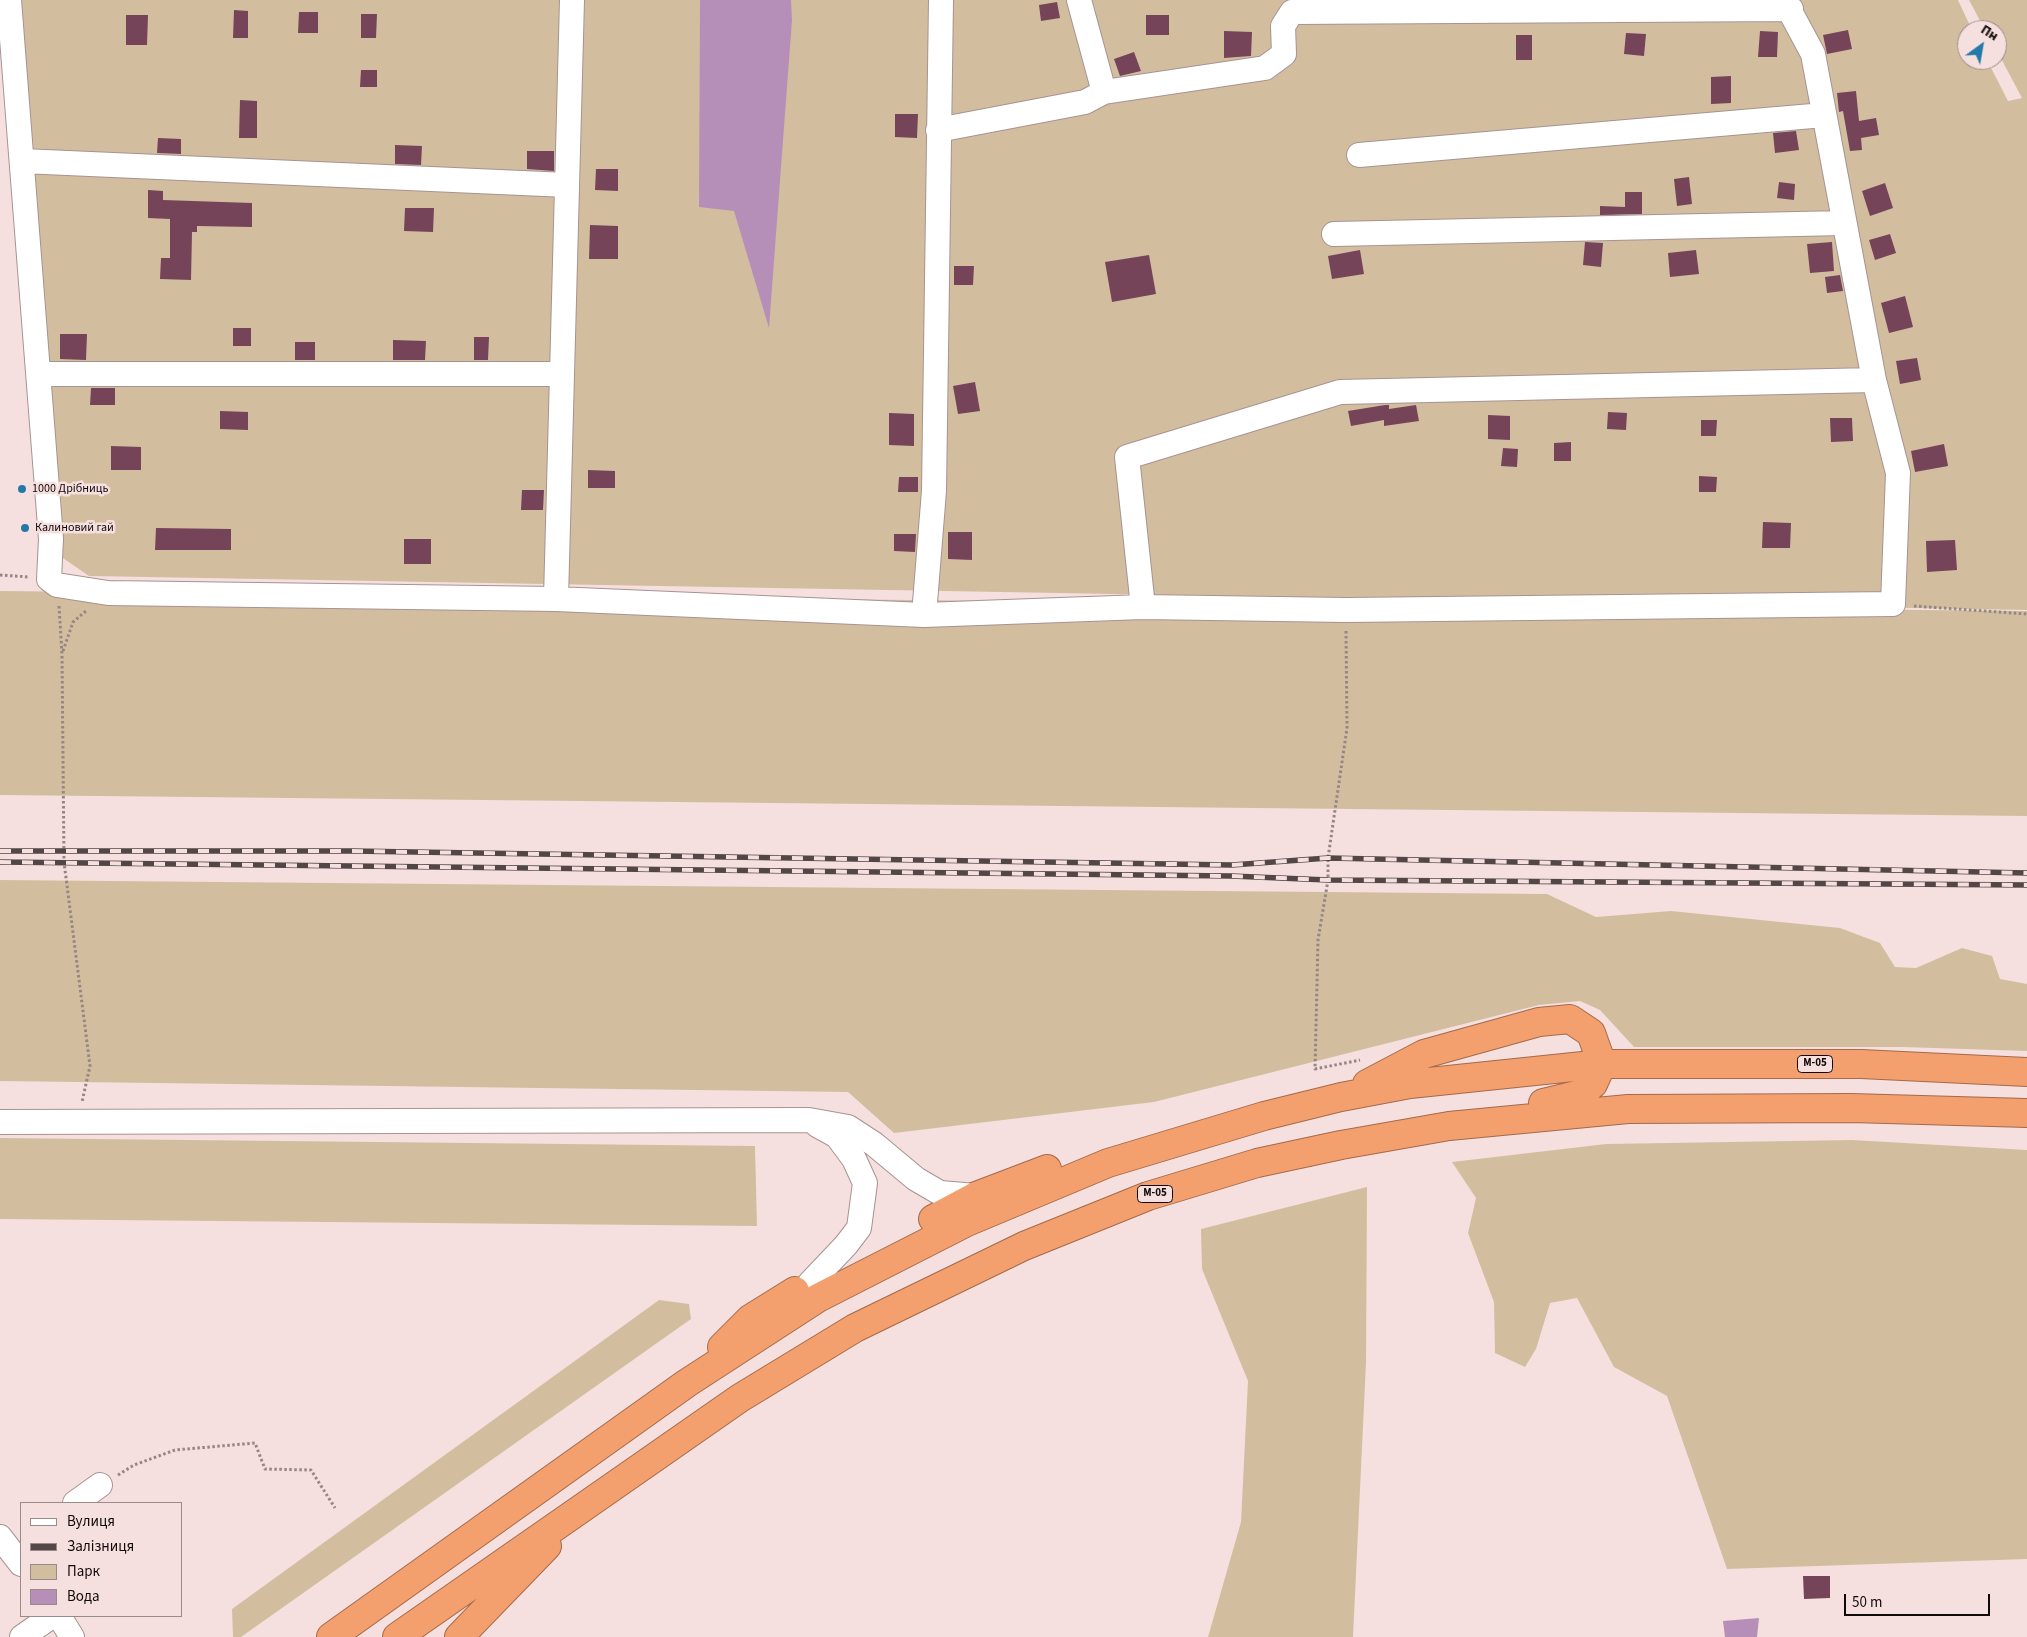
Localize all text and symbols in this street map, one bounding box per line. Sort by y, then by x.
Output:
north arrow [1957,20,2007,70]
text: Пн [1977,20,2002,46]
place label: 1000 Дрібниць [32,482,108,496]
marker: 1000 Дрібниць [16,483,28,495]
place label: Калиновий гай [35,521,114,535]
marker: Калиновий гай [19,522,31,534]
road number: М-05 [1798,1056,1832,1072]
road number: М-05 [1138,1186,1172,1202]
legend [20,1502,182,1617]
text: Вулиця [67,1511,115,1532]
text: Залізниця [67,1536,134,1557]
text: Парк [67,1561,100,1582]
scale bar [1847,1584,1993,1616]
text: Вода [67,1586,100,1607]
text: 50 m [1852,1592,1882,1613]

